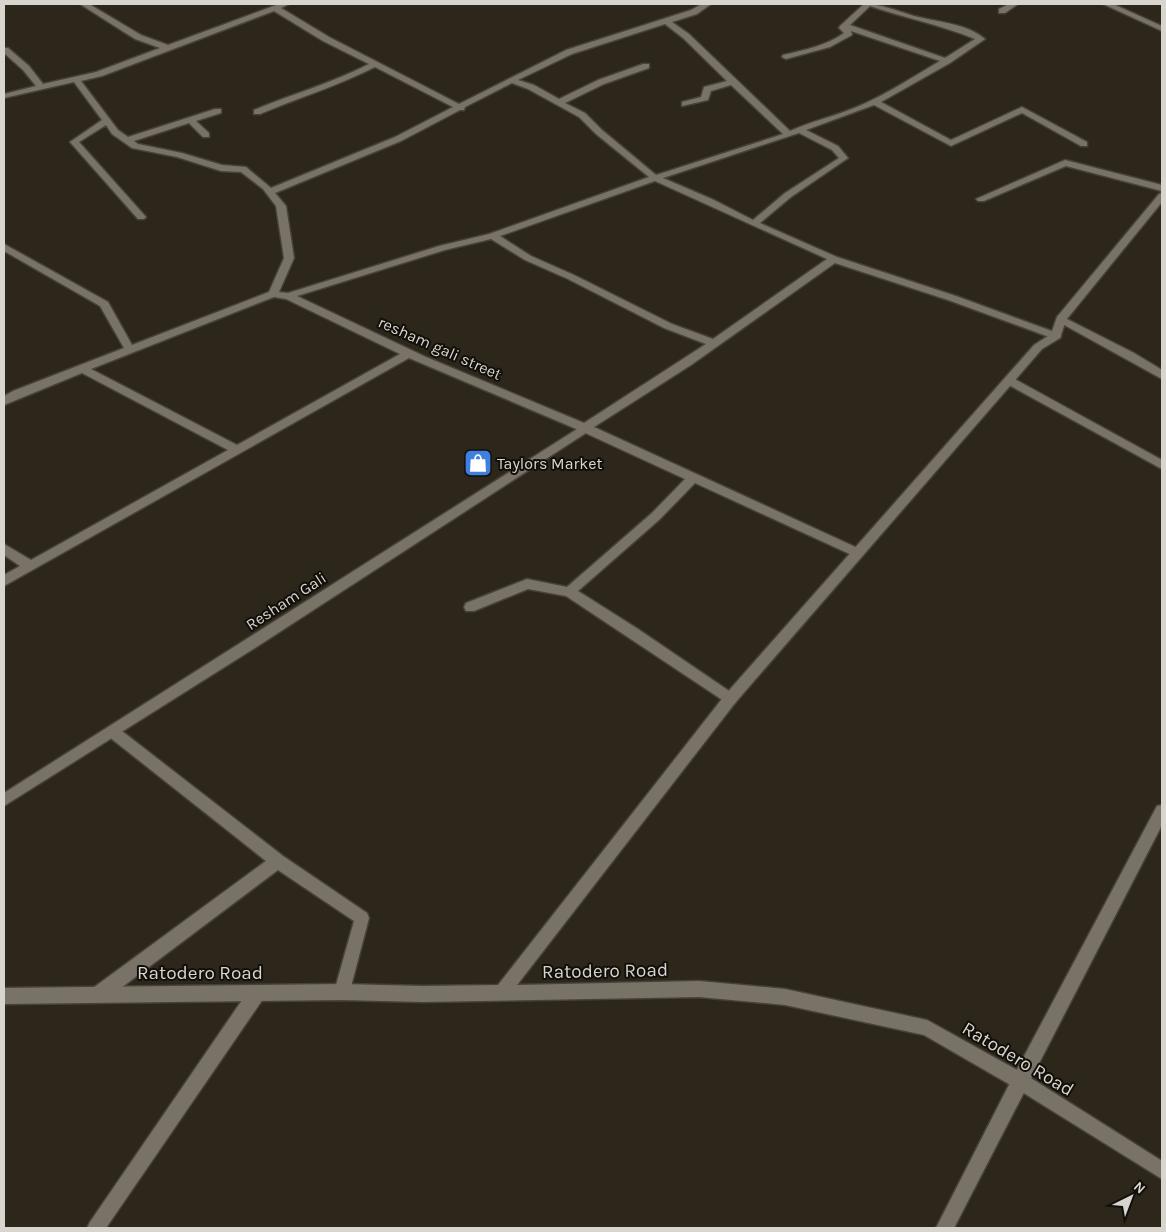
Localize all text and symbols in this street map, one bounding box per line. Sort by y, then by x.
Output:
street label: resham gali street [375,312,505,384]
shop icon: Taylors Market [463,448,493,478]
place label: Taylors Market [497,454,602,473]
street label: Resham Gali [242,568,330,634]
street label: Ratodero Road [542,959,668,983]
street label: Ratodero Road [137,962,263,984]
street label: Ratodero Road [958,1017,1078,1101]
north arrow [1106,1172,1156,1222]
text: N [1130,1178,1149,1197]

